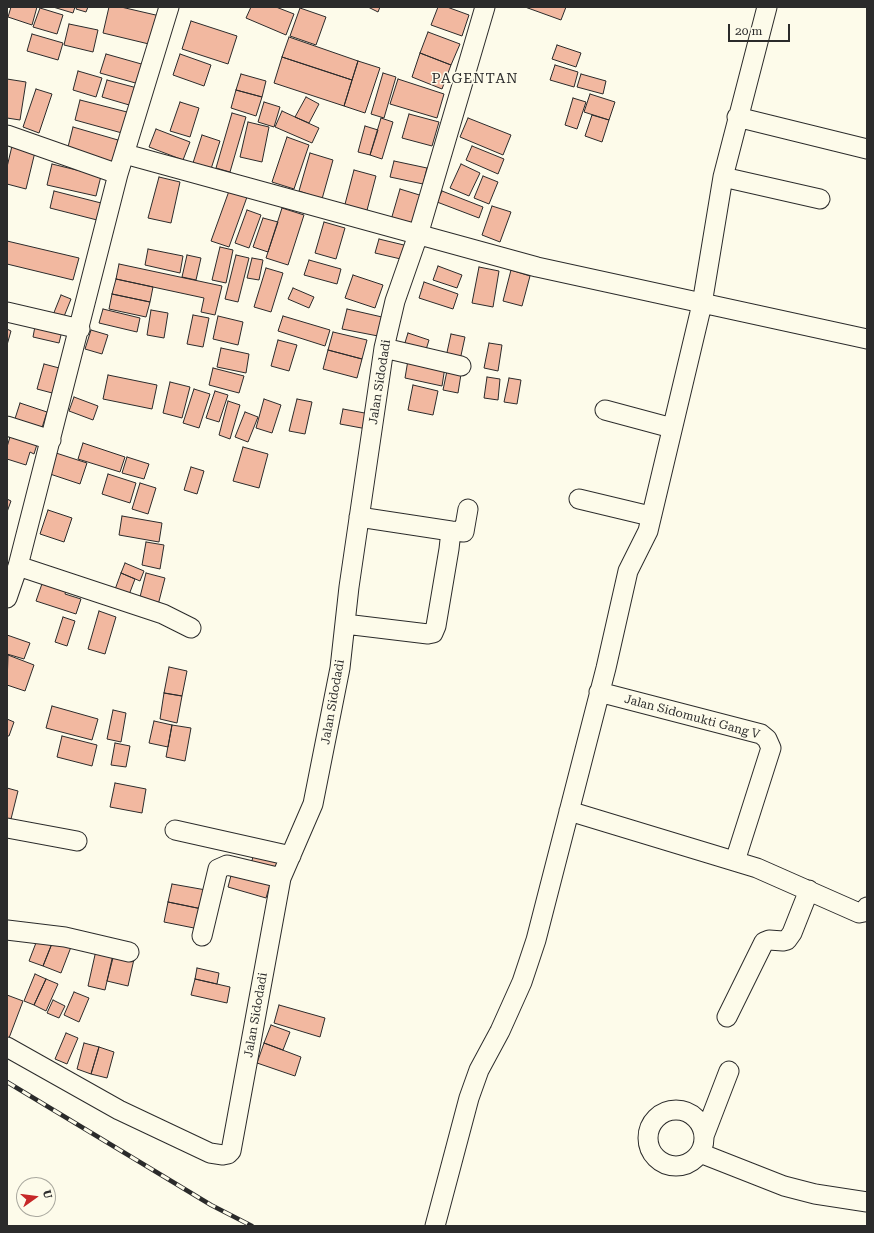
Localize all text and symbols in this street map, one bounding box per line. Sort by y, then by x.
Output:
scale bar [730,16,792,42]
text: 20 m [735,24,762,38]
district label: PAGENTAN [432,71,518,87]
street label: Jalan Sidodadi [366,338,394,426]
street label: Jalan Sidodadi [318,658,348,746]
street label: Jalan Sidomukti Gang V [623,692,761,742]
street label: Jalan Sidodadi [241,971,271,1059]
north arrow [16,1177,56,1217]
text: U [40,1189,54,1200]

